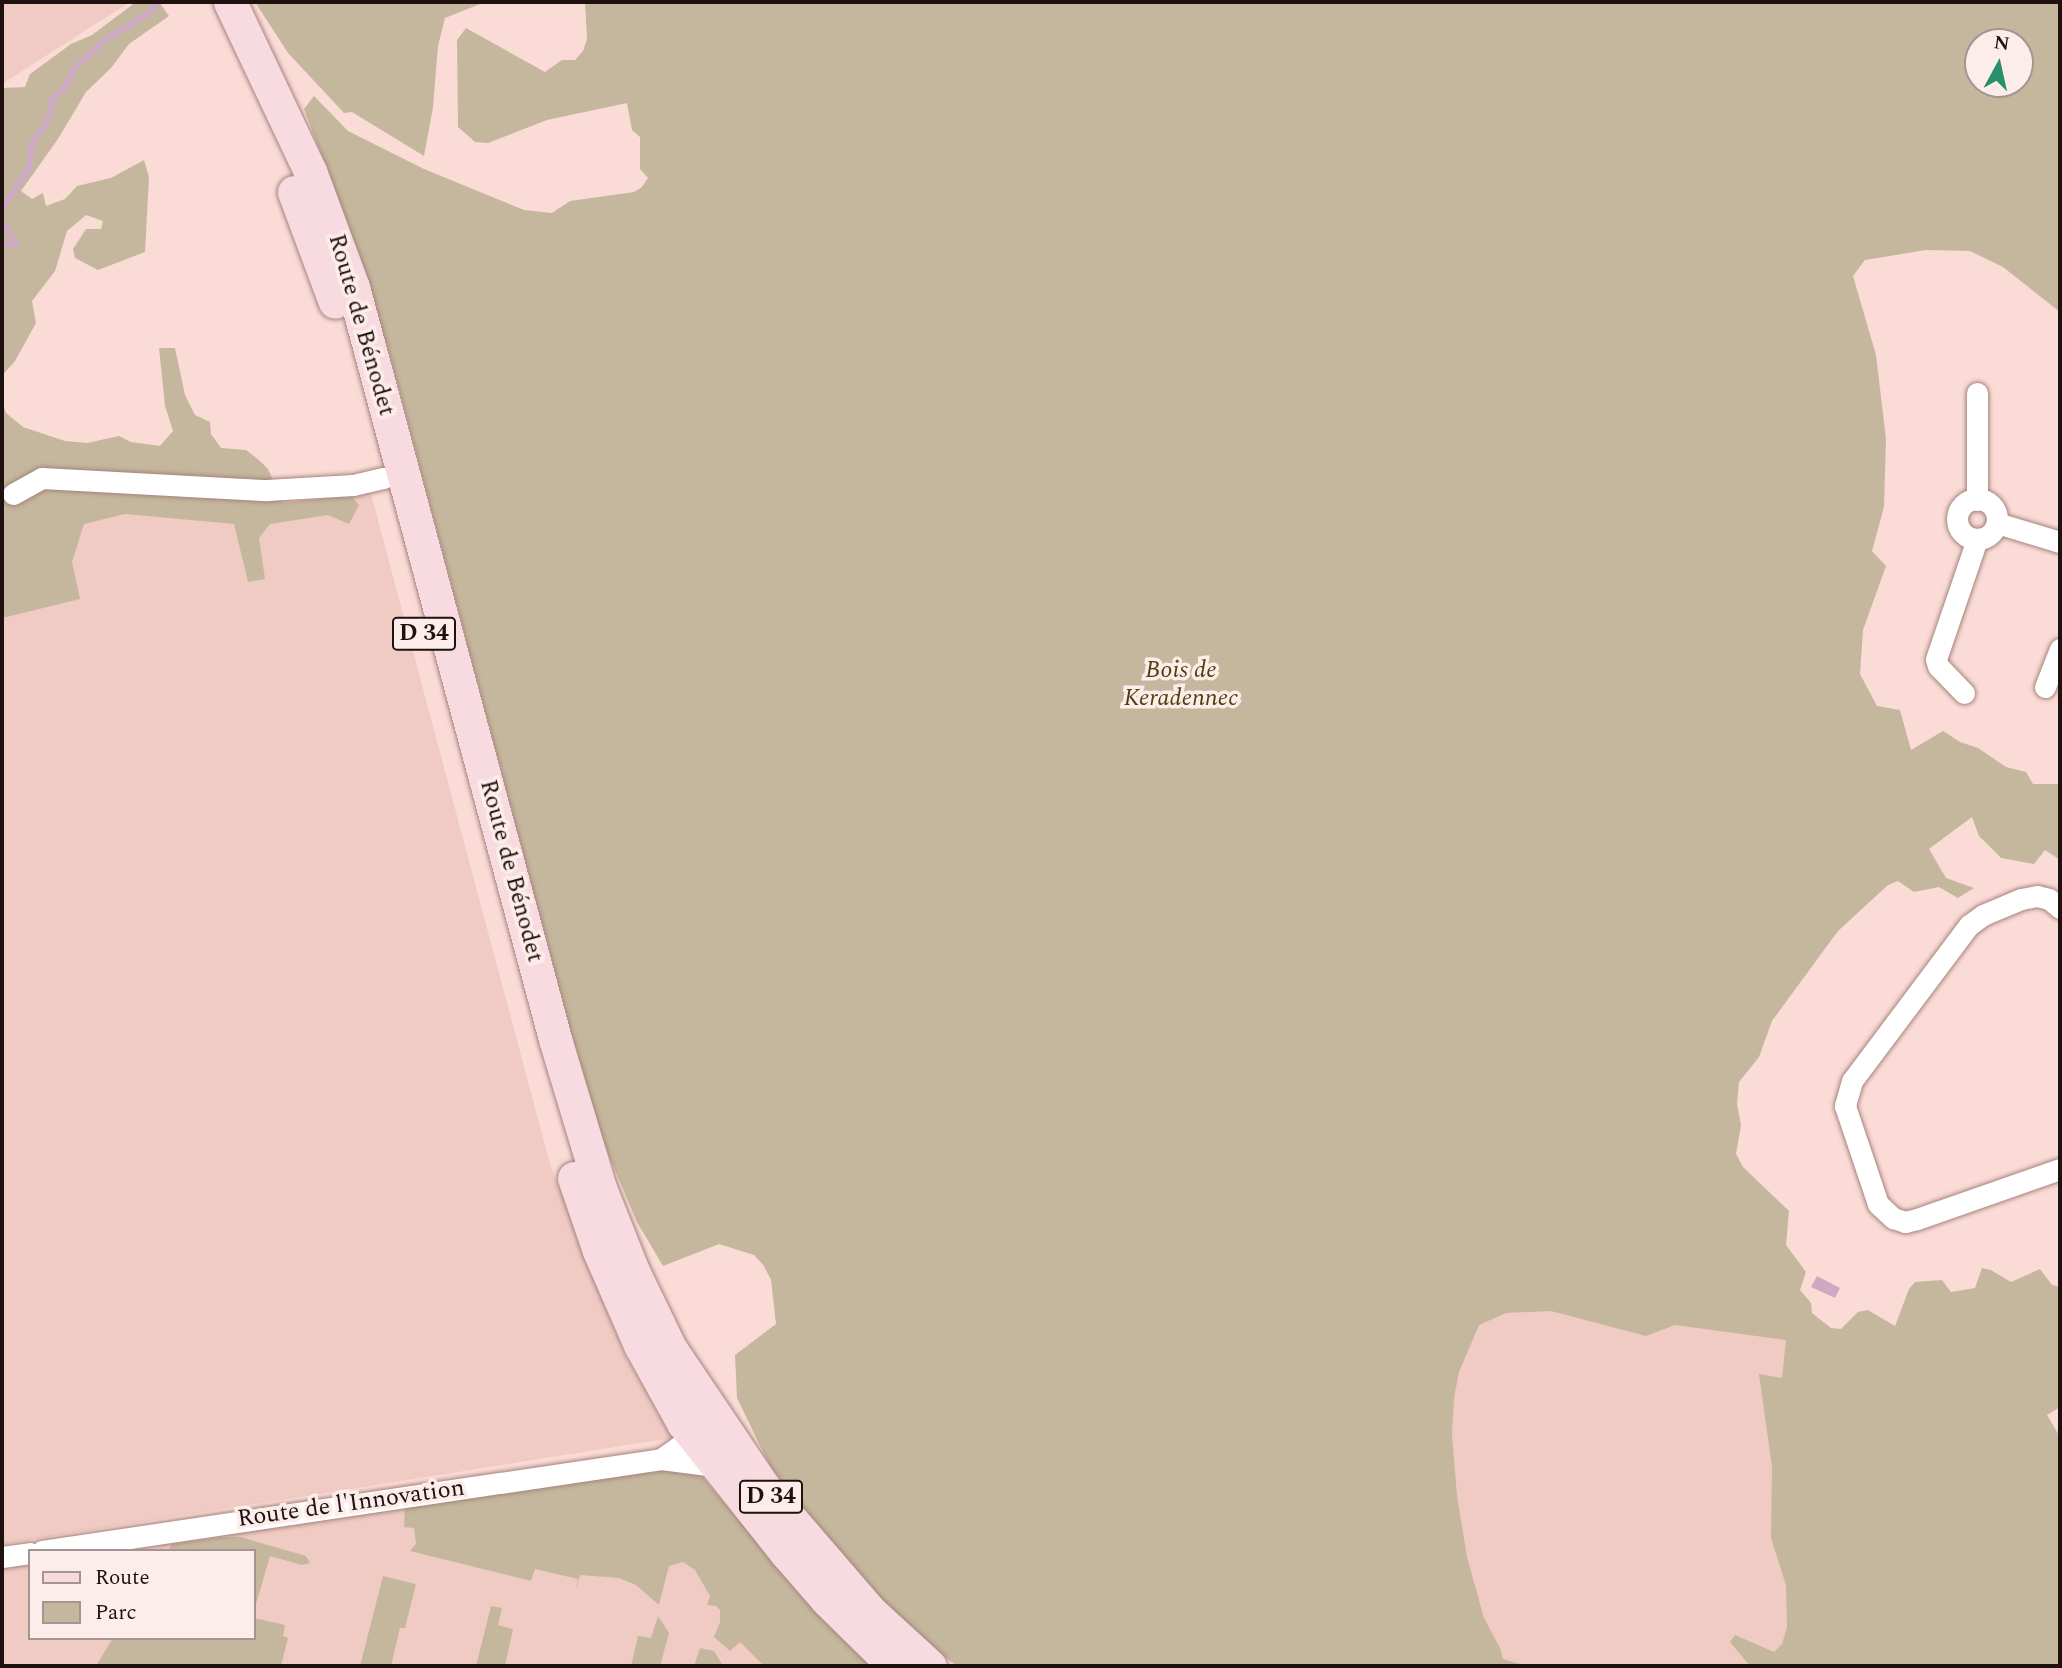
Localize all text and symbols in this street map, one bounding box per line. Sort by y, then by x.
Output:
north arrow [1964,28,2034,98]
text: N [1992,28,2011,59]
street label: Route de Bénodet [321,231,401,419]
road number: D 34 [391,614,457,654]
park label: Bois de Keradennec [1124,657,1238,713]
street label: Route de Bénodet [473,777,549,965]
street label: Route de l'Innovation [236,1474,466,1534]
road number: D 34 [738,1478,804,1516]
legend [28,1549,256,1640]
text: Route [95,1562,150,1594]
text: Parc [95,1597,137,1629]

